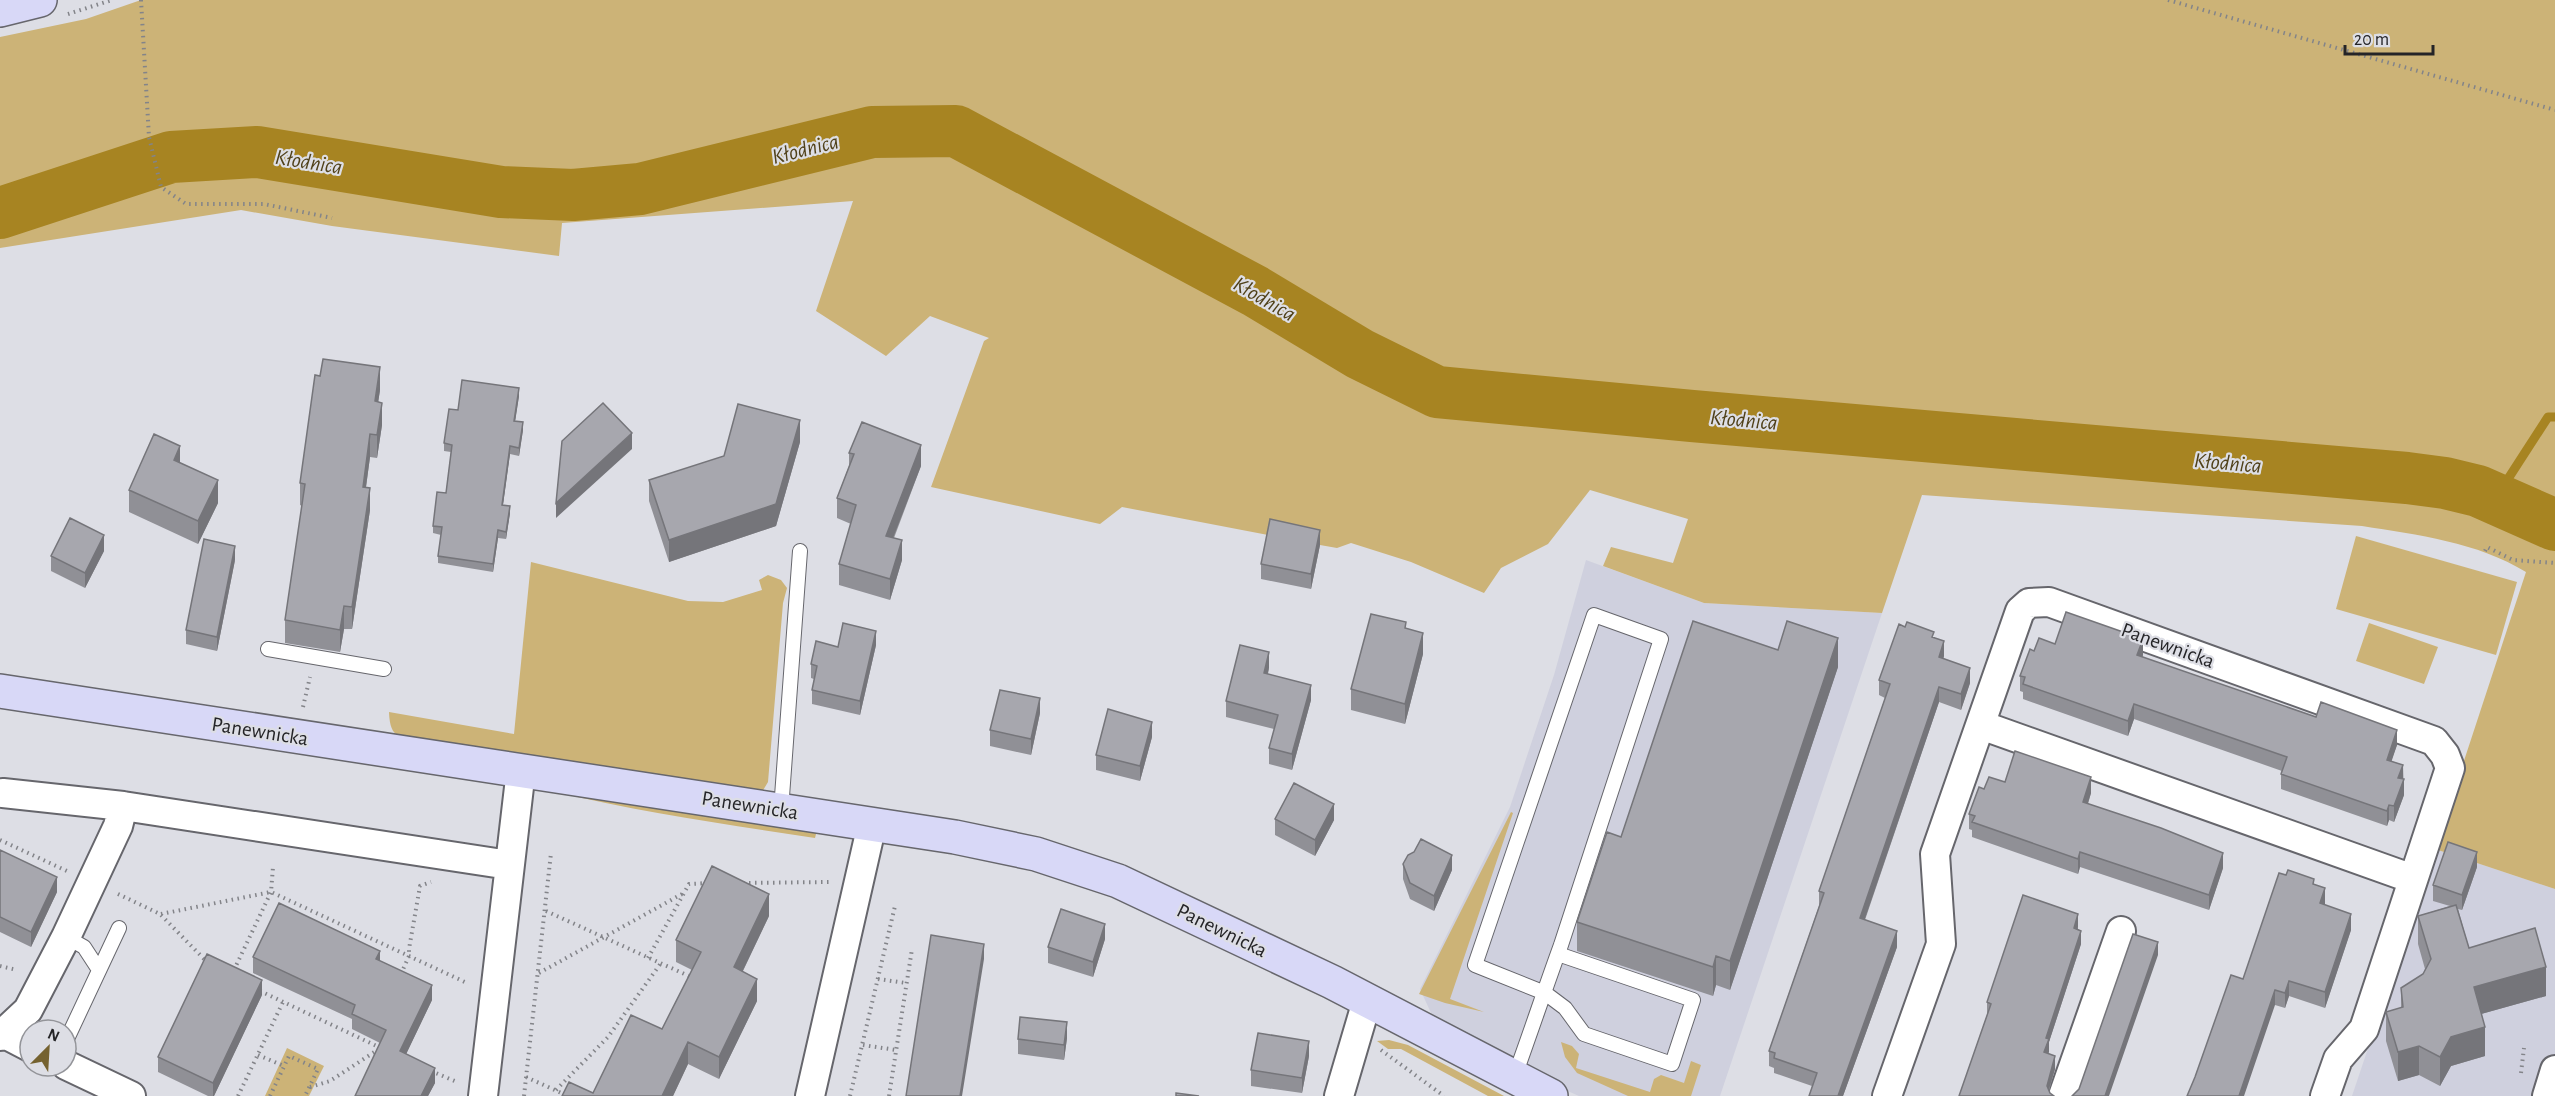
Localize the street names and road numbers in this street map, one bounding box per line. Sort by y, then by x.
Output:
street label: Panewnicka [2118,619,2217,672]
street label: Panewnicka [210,714,310,750]
street label: Panewnicka [700,788,800,824]
street label: Panewnicka [1173,900,1270,961]

